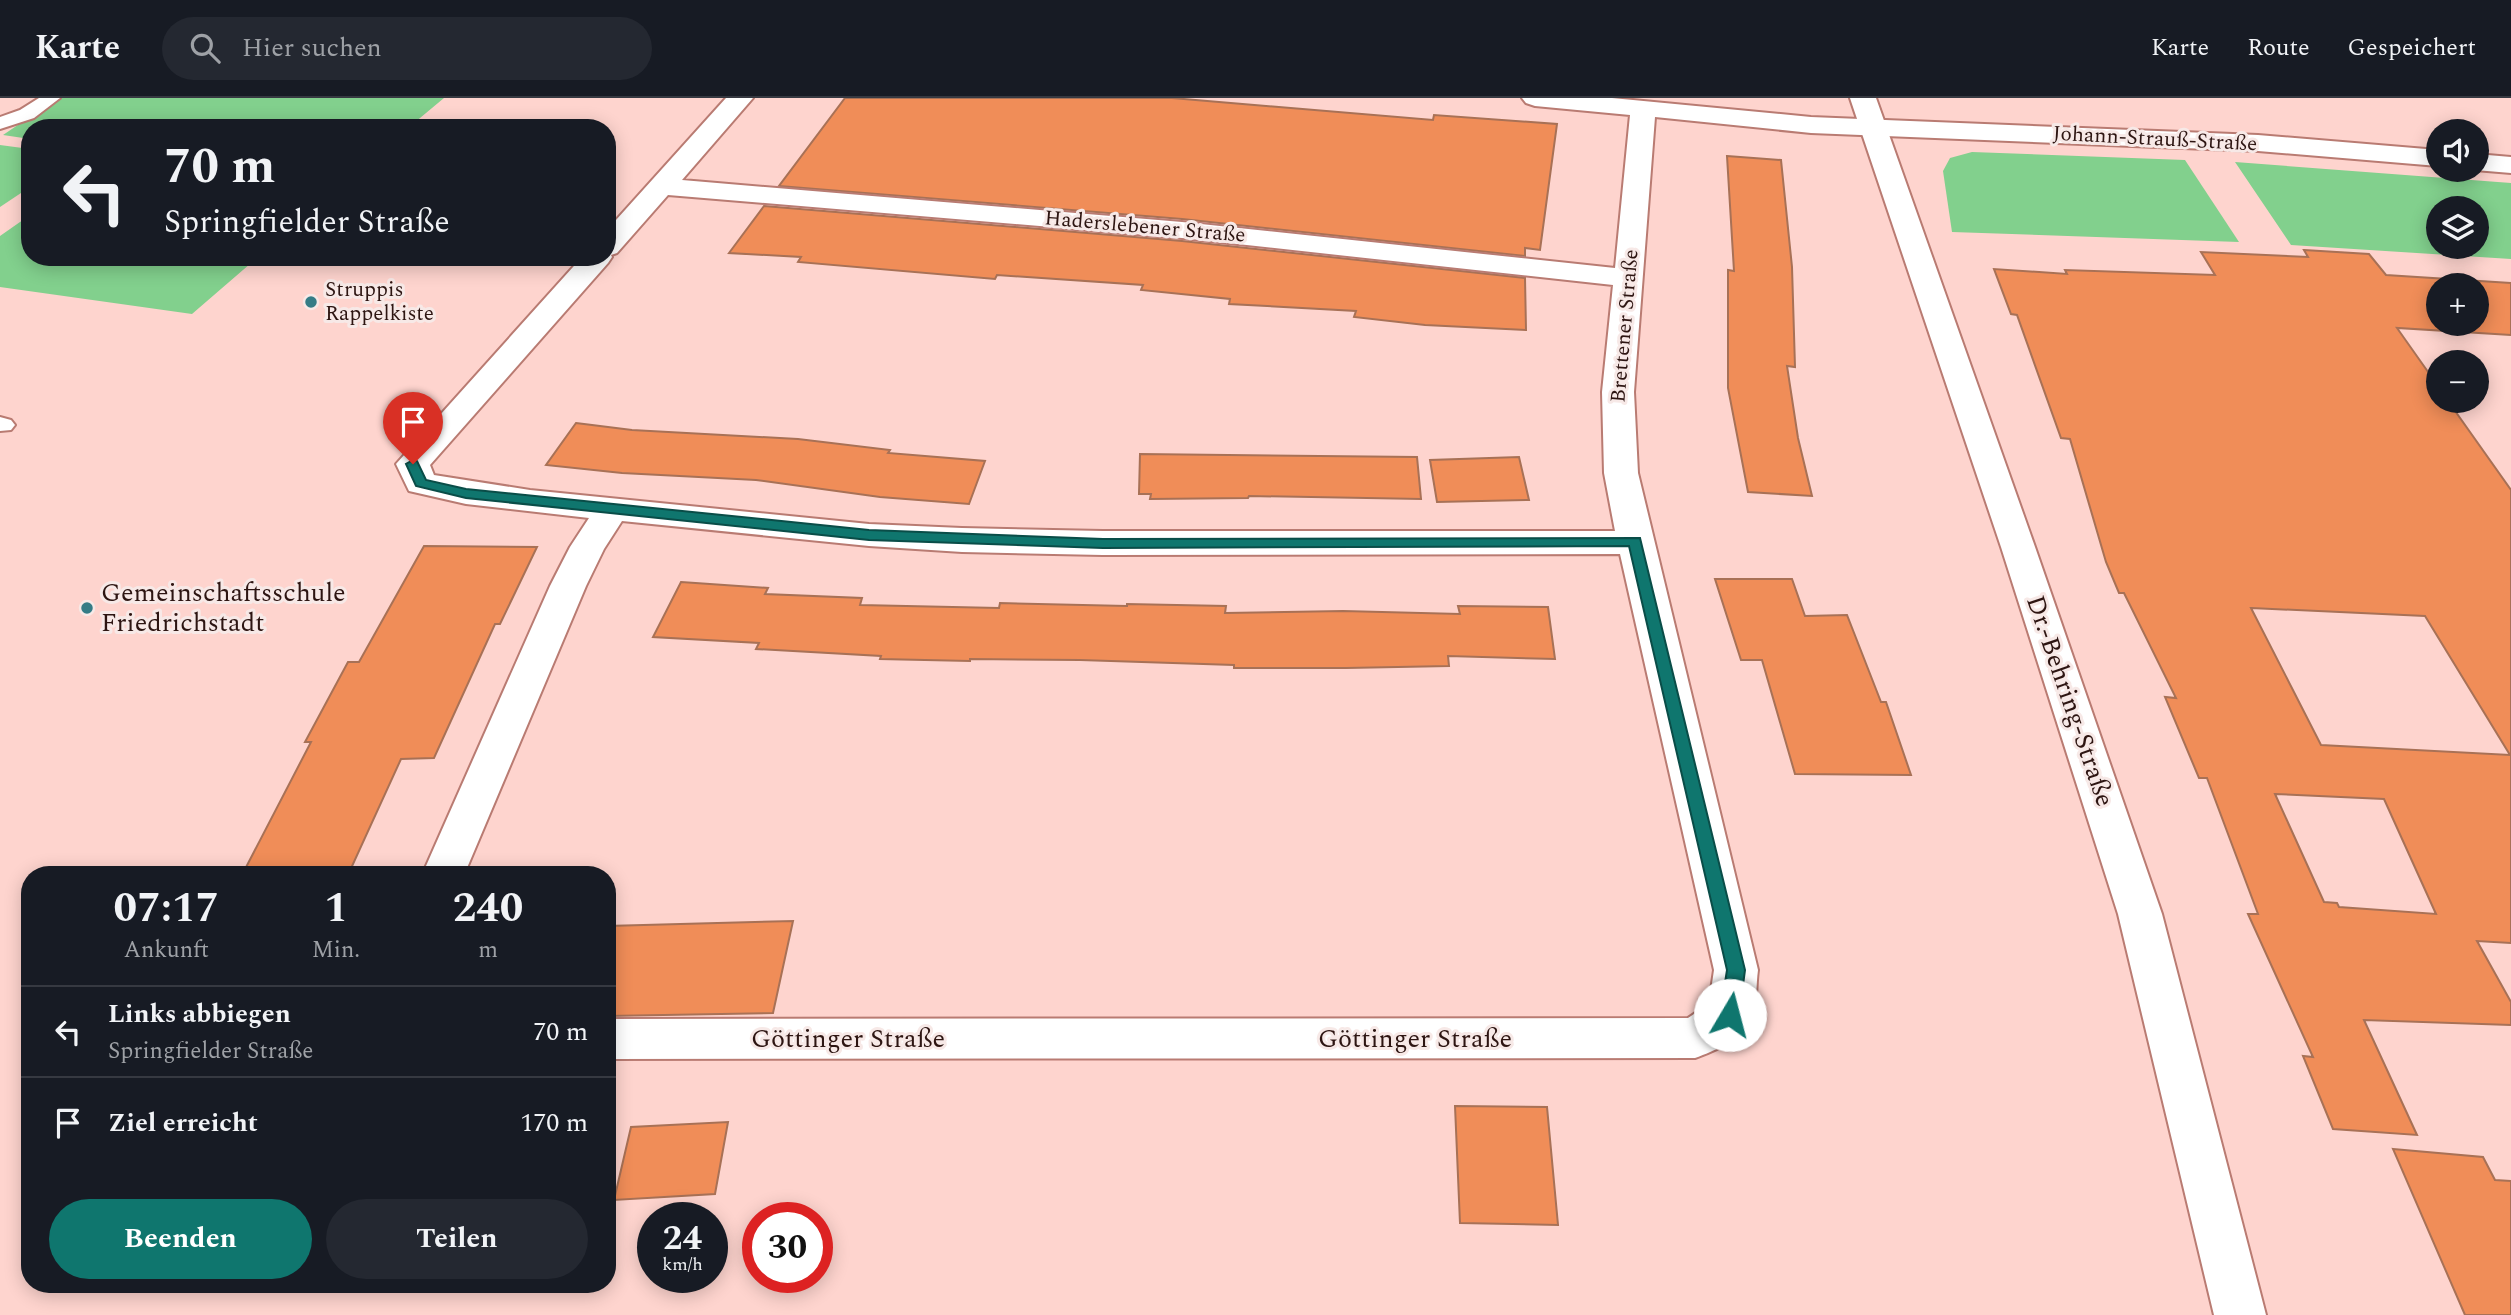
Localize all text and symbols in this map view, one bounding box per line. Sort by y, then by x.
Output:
search box [162,17,652,80]
text: Karte [35,23,120,73]
text: Hier suchen [242,28,382,68]
icon: search [186,29,224,67]
text: Karte [2151,30,2209,66]
text: Route [2247,30,2310,66]
text: Gespeichert [2348,30,2476,66]
street label: Johann-Strauß-Straße [2052,118,2258,160]
map controls [2426,119,2489,413]
button: sound [2426,119,2489,182]
text: 70 m [164,130,275,205]
icon: left [49,147,140,238]
button: layers [2426,196,2489,259]
text: Springfielder Straße [164,198,450,247]
street label: Haderslebener Straße [1043,202,1247,252]
street label: Brettener Straße [1602,248,1648,404]
button: + [2426,273,2489,336]
place label: Struppis Rappelkiste [325,274,434,330]
marker: Struppis Rappelkiste [303,294,319,310]
button: − [2426,350,2489,413]
pin [383,392,443,464]
icon: arrive [394,403,432,441]
place label: Gemeinschaftsschule Friedrichstadt [101,573,346,643]
street label: Dr.-Behring-Straße [2015,590,2125,812]
marker: Gemeinschaftsschule Friedrichstadt [79,600,95,616]
text: 07:17 [114,877,219,940]
text: 1 [324,877,348,940]
text: 240 [453,877,523,940]
text: Ankunft [124,933,209,968]
text: Min. [312,933,360,968]
text: m [478,933,498,968]
position arrow [1693,978,1767,1052]
text: Links abbiegen [108,994,291,1034]
text: 70 m [533,1012,588,1052]
icon: left [49,1013,87,1051]
street label: Göttinger Straße [751,1019,945,1059]
street label: Göttinger Straße [1318,1019,1512,1059]
text: Springfielder Straße [108,1034,313,1069]
text: Ziel erreicht [108,1103,258,1143]
text: 170 m [520,1103,588,1143]
icon: arrive [49,1104,87,1142]
button: Beenden [49,1199,312,1279]
button: Teilen [326,1199,588,1279]
speed limit sign: 30 [742,1202,833,1293]
text: 24 [663,1212,702,1265]
text: km/h [662,1251,703,1278]

